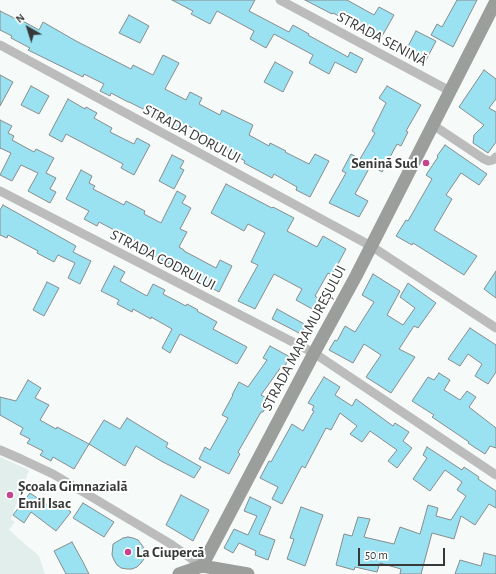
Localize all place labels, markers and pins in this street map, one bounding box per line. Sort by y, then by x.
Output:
place label: Senină Sud [351,154,418,172]
marker: Senină Sud [421,158,431,168]
place label: Școala Gimnazială Emil Isac [18,477,128,512]
marker: Școala Gimnazială Emil Isac [5,490,15,500]
place label: La Ciupercă [136,543,204,561]
marker: La Ciupercă [123,547,133,557]

